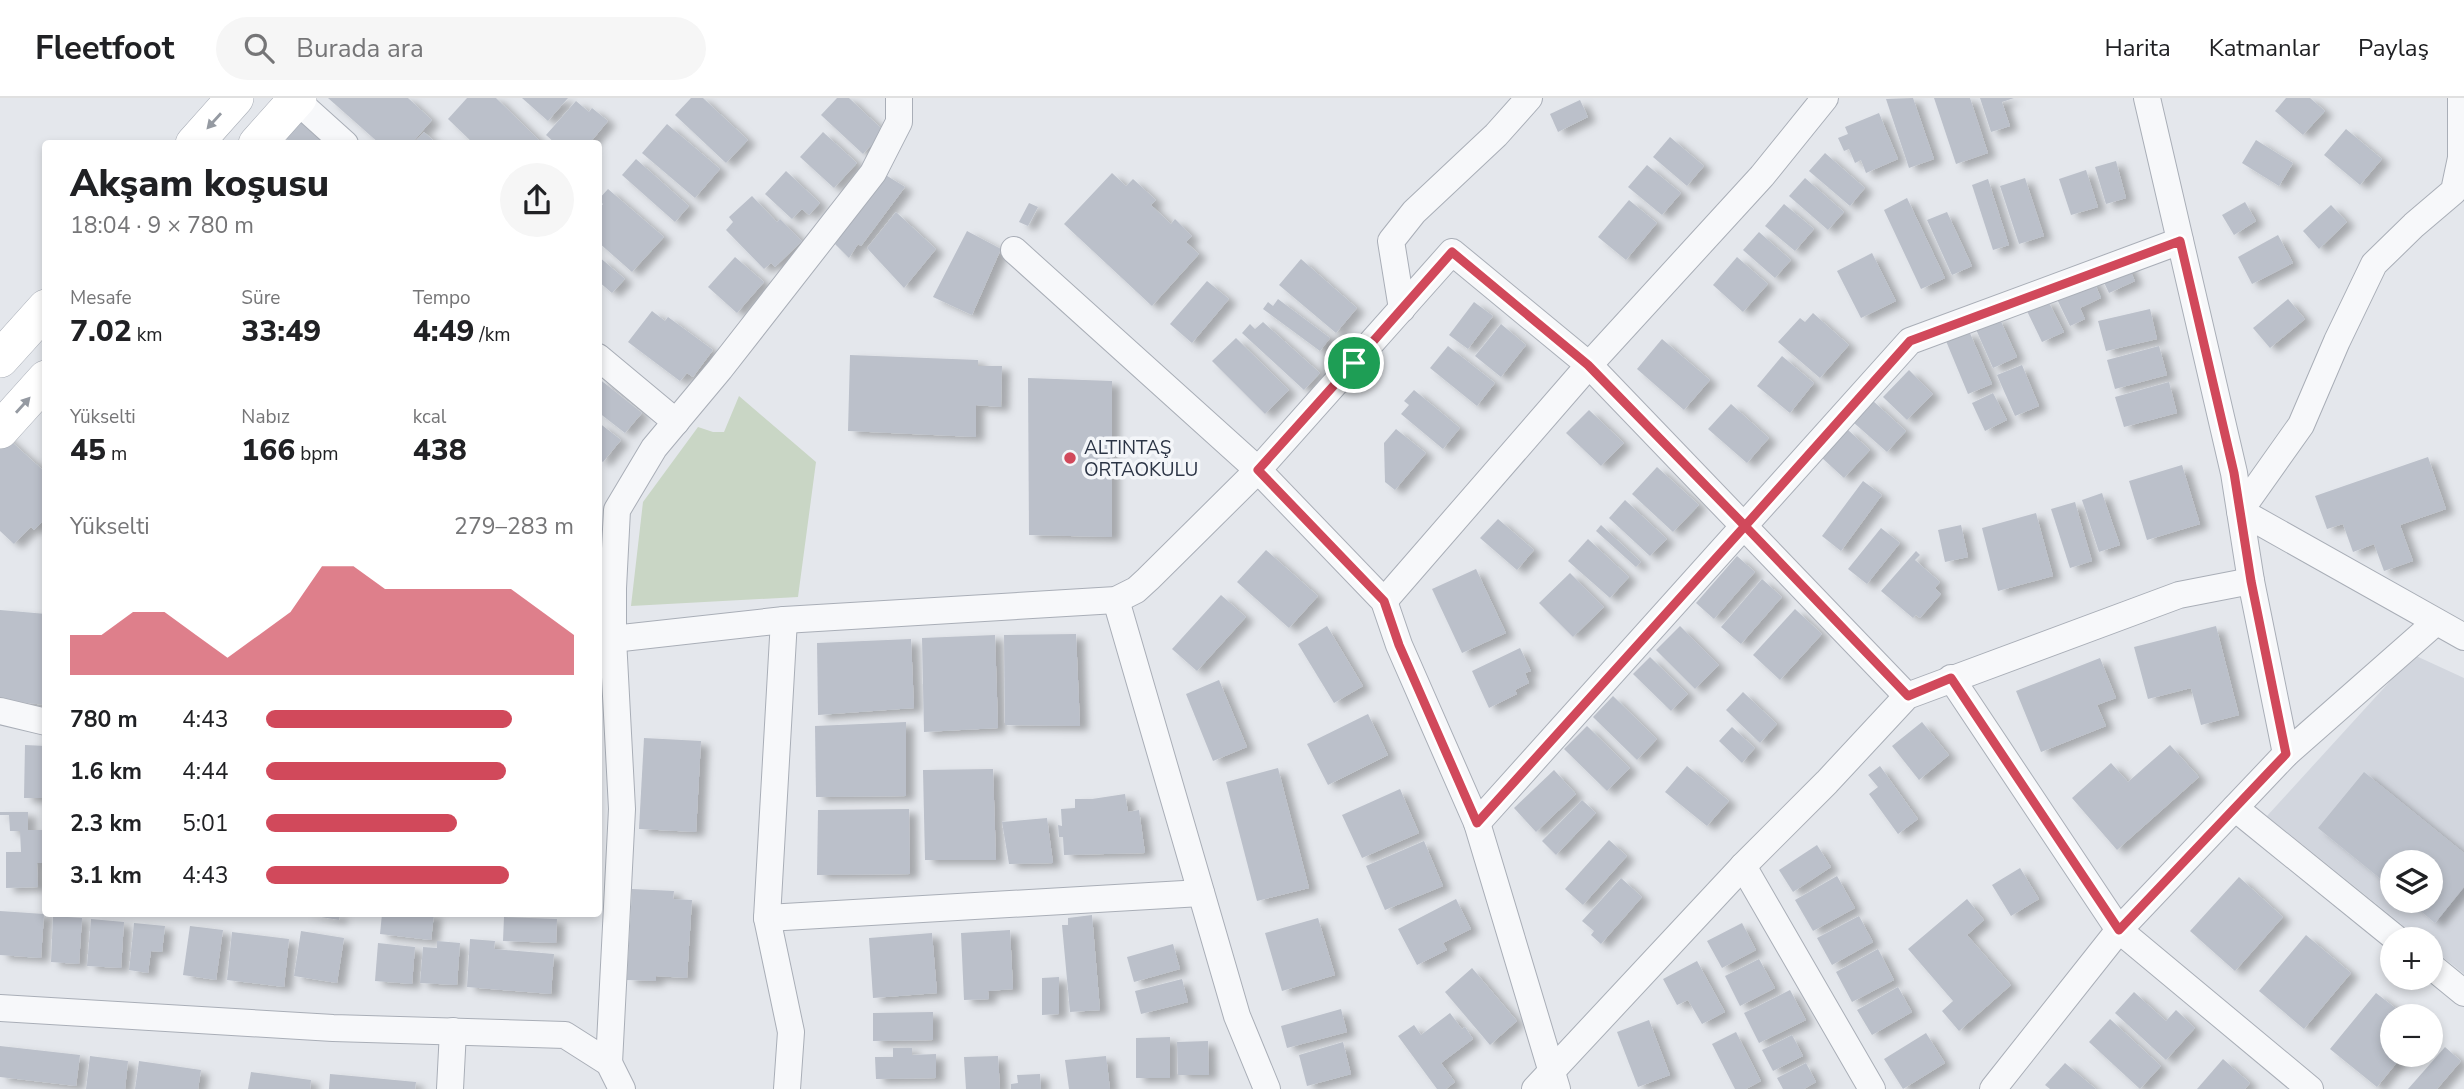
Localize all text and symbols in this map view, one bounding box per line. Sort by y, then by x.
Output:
search box [216,17,706,80]
text: Fleetfoot [35,26,174,71]
icon: search [240,29,278,67]
text: Burada ara [296,31,424,66]
text: Harita [2104,32,2171,64]
text: Katmanlar [2209,32,2320,64]
text: Paylaş [2358,32,2429,64]
one-way arrow [207,112,223,129]
text: Akşam koşusu [70,158,329,209]
button: share [500,163,574,237]
text: 18:04 · 9 × 780 m [70,210,254,241]
text: Mesafe [70,285,132,311]
text: Süre [241,285,280,311]
text: Tempo [413,285,471,311]
text: 7.02 [70,311,132,352]
text: 33:49 [241,311,321,352]
text: 4:49 [413,311,474,352]
text: km [132,322,162,348]
text: /km [474,322,510,348]
pin [1324,333,1384,393]
icon: arrive [1335,344,1373,382]
one-way arrow [15,396,30,413]
text: Yükselti [70,404,136,430]
text: Nabız [241,404,290,430]
text: kcal [413,404,446,430]
text: 45 [70,430,106,471]
text: 166 [241,430,295,471]
text: 438 [413,430,467,471]
place label: ALTINTAŞ ORTAOKULU [1084,435,1198,483]
text: m [106,441,127,467]
text: bpm [295,441,339,467]
marker: ALTINTAŞ ORTAOKULU [1062,450,1078,466]
text: Yükselti [70,511,150,542]
text: 279–283 m [454,511,574,542]
text: 780 m [70,704,138,735]
text: 4:43 [182,704,229,735]
text: 1.6 km [70,756,142,787]
text: 4:44 [182,756,229,787]
text: 2.3 km [70,808,142,839]
text: 5:01 [182,808,229,839]
map controls [2380,850,2443,1067]
button: layers [2380,850,2443,913]
text: 3.1 km [70,860,142,891]
text: 4:43 [182,860,229,891]
button: + [2380,927,2443,990]
button: − [2380,1004,2443,1067]

